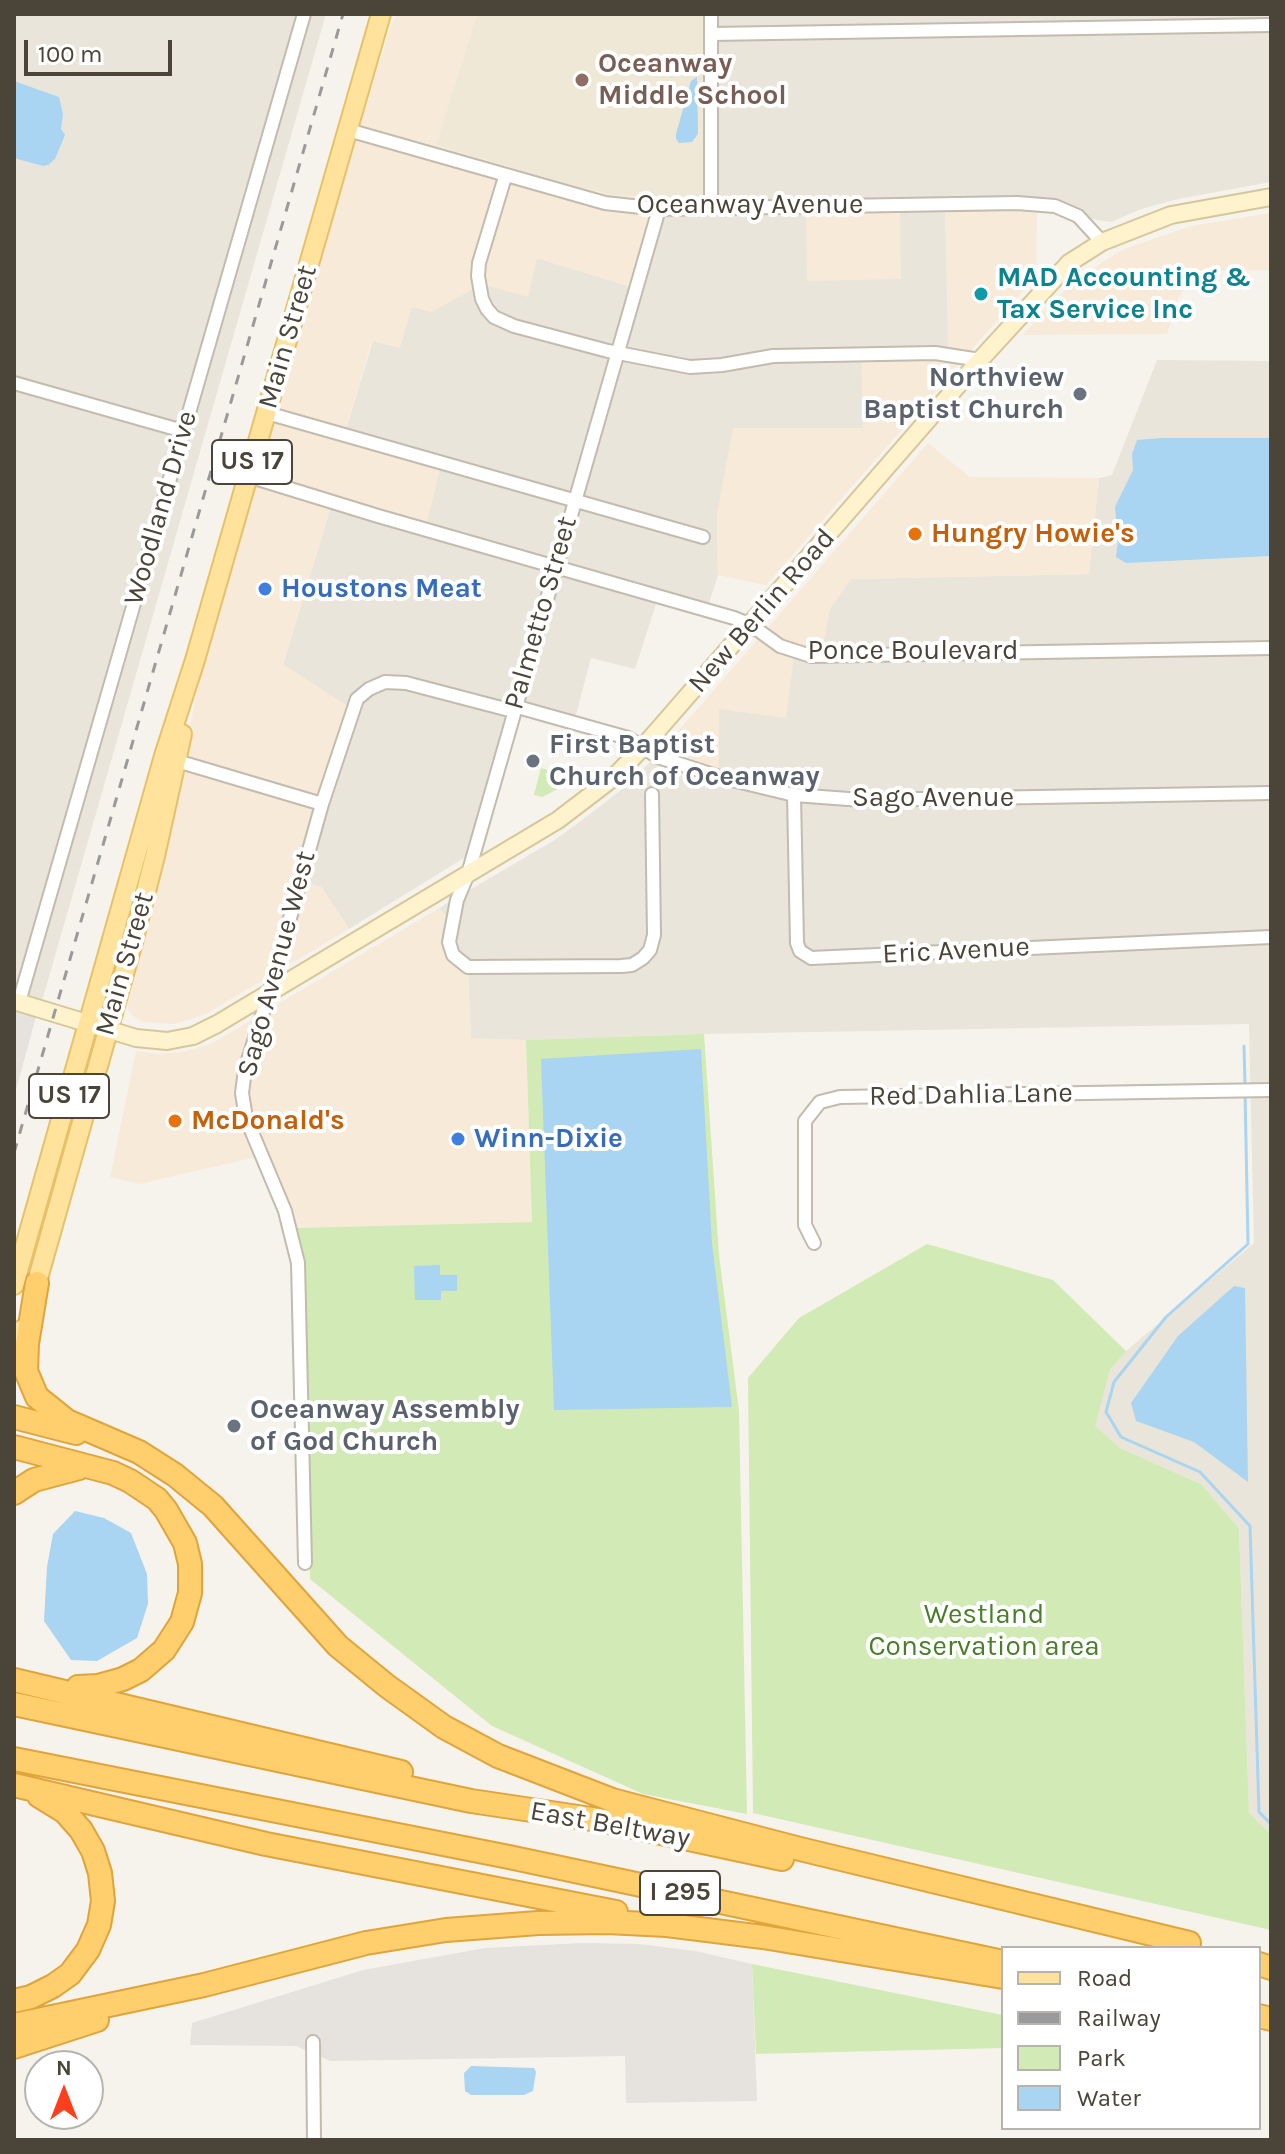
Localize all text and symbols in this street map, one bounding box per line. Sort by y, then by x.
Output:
scale bar [28,24,176,74]
text: 100 m [38,40,103,68]
place label: Oceanway Middle School [598,47,787,113]
marker: Oceanway Middle School [573,71,591,89]
street label: Oceanway Avenue [637,188,863,222]
street label: Main Street [251,261,325,413]
place label: MAD Accounting & Tax Service Inc [997,261,1251,327]
marker: MAD Accounting & Tax Service Inc [972,285,990,303]
place label: Northview Baptist Church [863,361,1064,427]
marker: Northview Baptist Church [1071,385,1089,403]
street label: Woodland Drive [117,407,205,609]
road number: US 17 [212,440,292,484]
street label: Palmetto Street [497,513,585,713]
place label: Hungry Howie's [931,517,1135,551]
street label: New Berlin Road [682,522,842,700]
marker: Hungry Howie's [906,525,924,543]
place label: Houstons Meat [281,572,482,606]
marker: Houstons Meat [256,580,274,598]
street label: Ponce Boulevard [807,634,1019,668]
place label: First Baptist Church of Oceanway [549,728,820,794]
marker: First Baptist Church of Oceanway [524,752,542,770]
street label: Sago Avenue [852,781,1014,815]
street label: Sago Avenue West [231,847,323,1081]
street label: Main Street [88,888,162,1040]
street label: Eric Avenue [881,930,1031,972]
road number: US 17 [29,1074,109,1118]
street label: Red Dahlia Lane [869,1076,1073,1114]
place label: McDonald's [191,1104,345,1138]
marker: McDonald's [166,1112,184,1130]
place label: Winn-Dixie [474,1122,623,1156]
marker: Winn-Dixie [449,1130,467,1148]
place label: Oceanway Assembly of God Church [250,1393,520,1459]
marker: Oceanway Assembly of God Church [225,1417,243,1435]
park label: Westland Conservation area [868,1598,1100,1664]
street label: East Beltway [527,1794,693,1856]
road number: I 295 [640,1871,720,1915]
legend [1001,1946,1261,2130]
text: Road [1077,1964,1132,1992]
text: Railway [1077,2004,1161,2032]
text: Park [1077,2044,1126,2072]
north arrow [24,2050,104,2130]
text: N [56,2055,72,2081]
text: Water [1077,2084,1141,2112]

